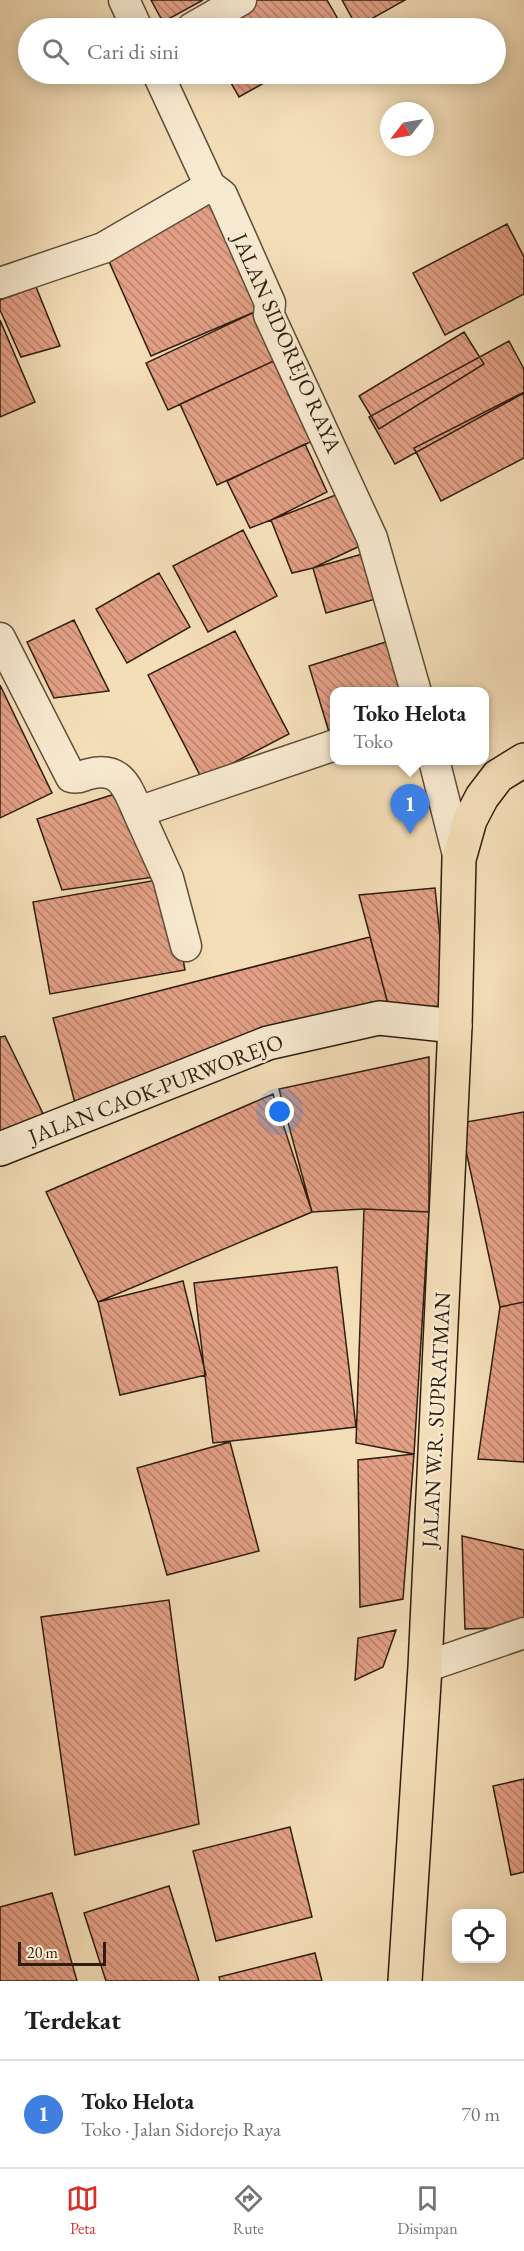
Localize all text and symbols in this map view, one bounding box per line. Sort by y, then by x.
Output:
search box [18,18,506,84]
icon: search [39,35,72,68]
text: Cari di sini [87,37,179,66]
north arrow [380,102,434,156]
street label: JALAN SIDOREJO RAYA [225,227,349,458]
popup [330,687,489,765]
text: Toko Helota [353,699,466,728]
text: Toko [353,728,393,754]
pin: 1 [390,784,430,834]
street label: JALAN CAOK-PURWOREJO [23,1027,288,1152]
your location [265,1097,294,1126]
street label: JALAN W.R. SUPRATMAN [415,1291,457,1551]
map controls [452,1909,506,1963]
button: locate [452,1909,506,1963]
scale bar [18,1939,106,1966]
text: 20 m [27,1942,58,1963]
text: Terdekat [24,2003,121,2037]
text: Toko Helota [81,2087,194,2116]
text: 1 [38,2101,49,2127]
text: 70 m [461,2101,500,2127]
text: Toko · Jalan Sidorejo Raya [81,2116,281,2142]
tab: Peta [66,2182,99,2239]
tab: Rute [232,2182,265,2239]
tab: Disimpan [397,2182,458,2239]

